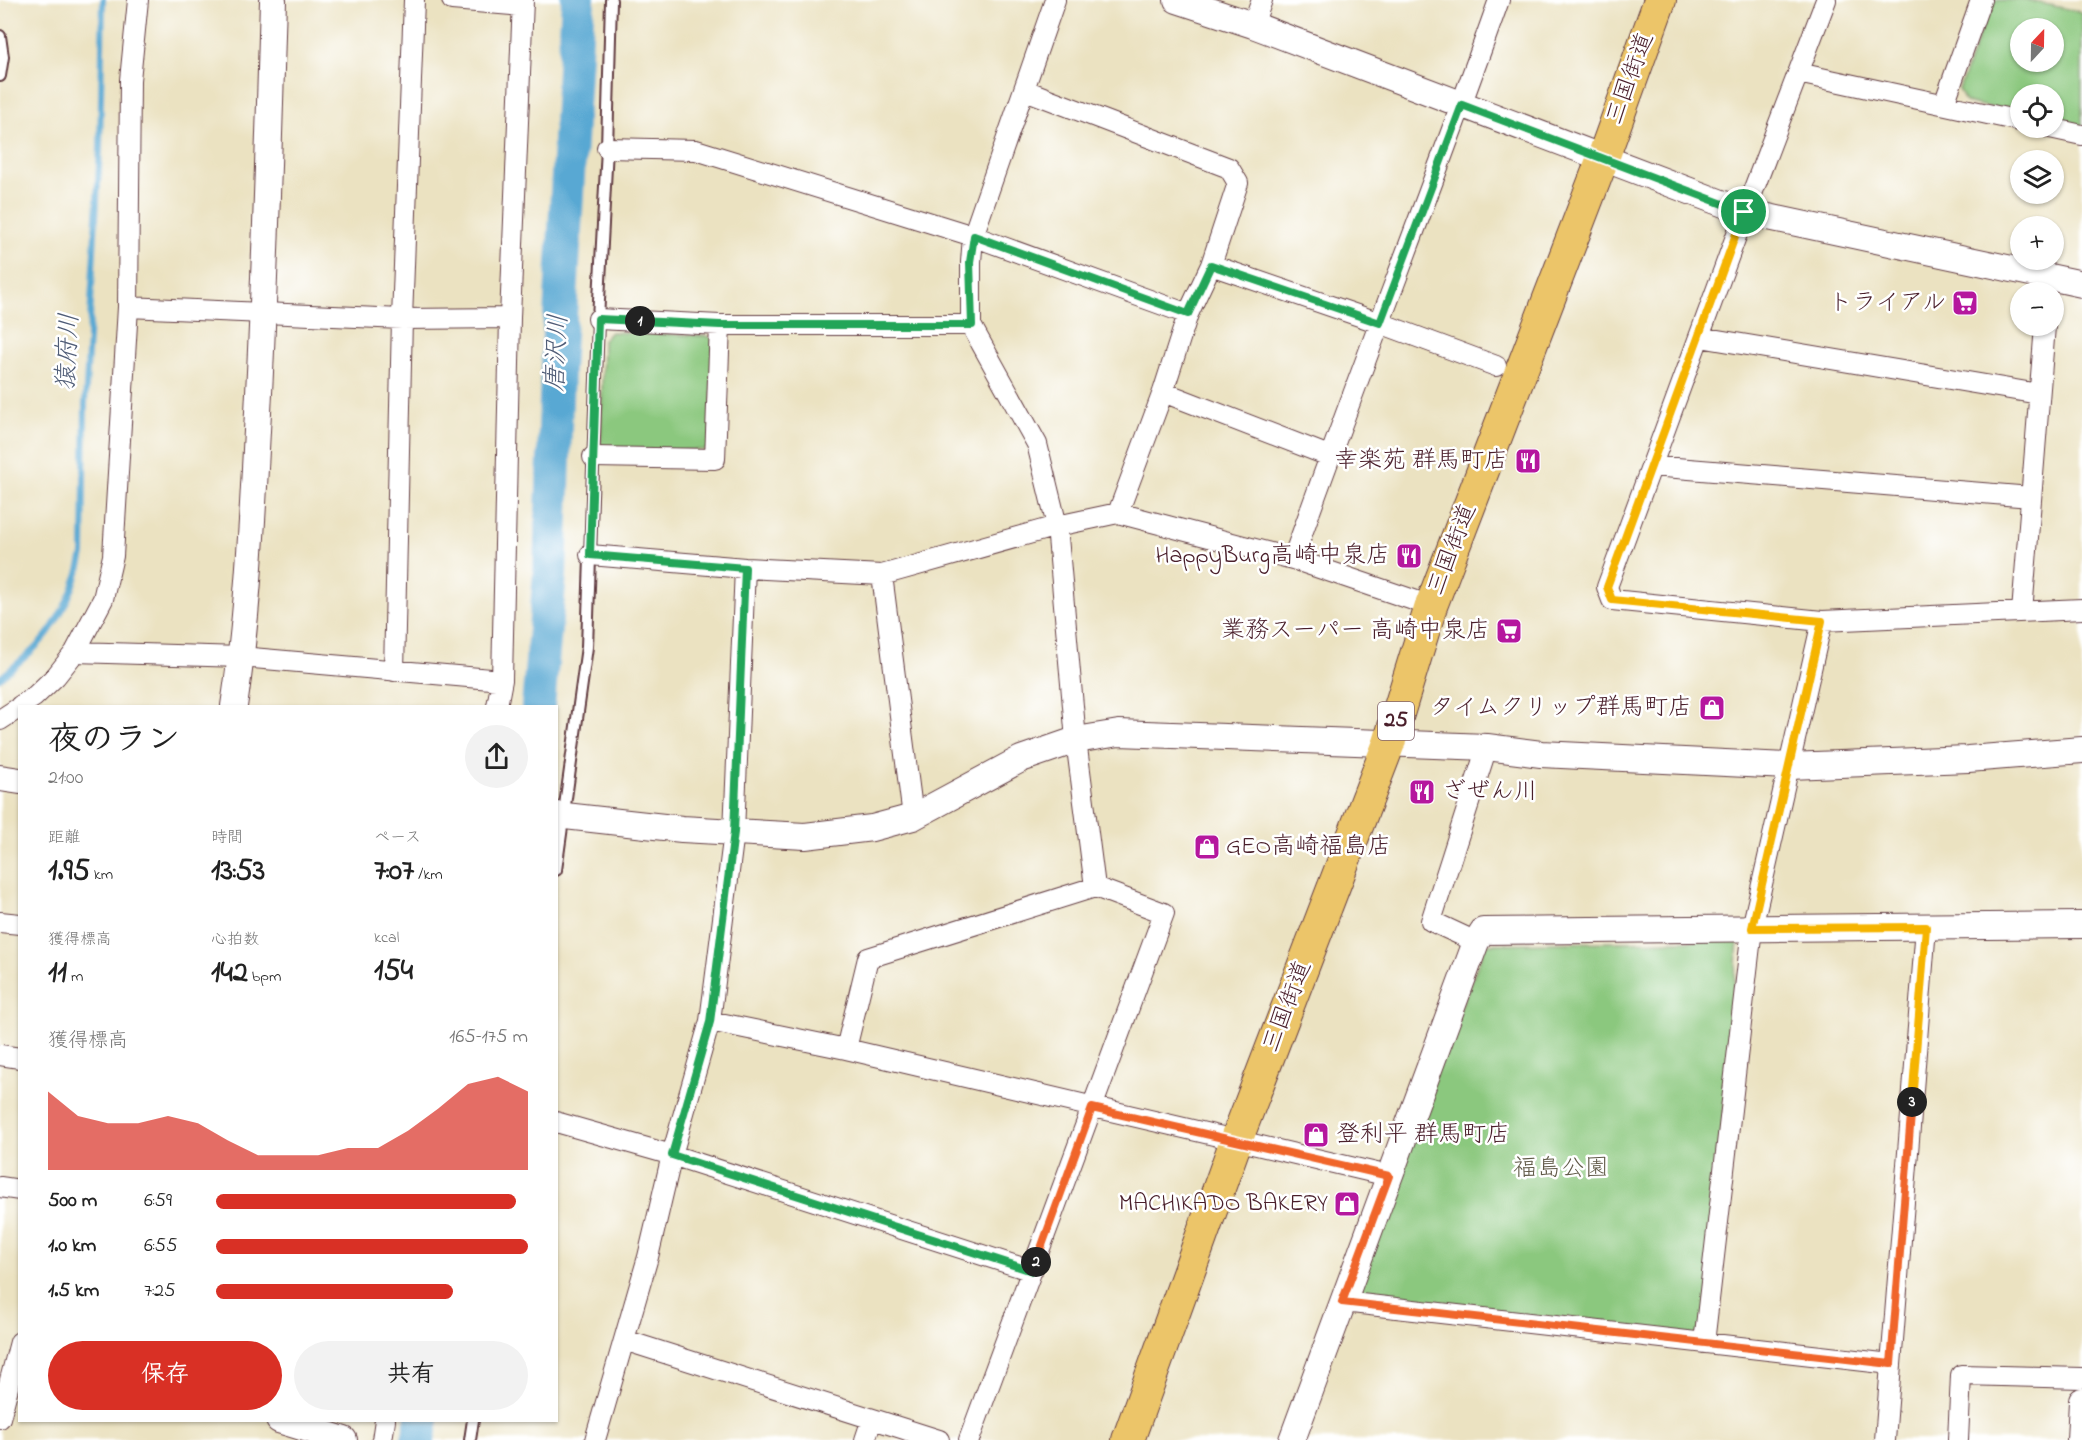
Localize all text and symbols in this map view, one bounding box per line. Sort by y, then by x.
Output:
north arrow [2010,18,2064,72]
map controls [2010,18,2064,336]
street label: 三国街道 [1598,28,1664,130]
button: locate [2010,84,2064,138]
button: layers [2010,150,2064,204]
pin [1718,186,1769,237]
icon: arrive [1727,195,1760,228]
button: + [2010,216,2064,270]
button: − [2010,282,2064,336]
place label: トライアル [1828,286,1946,321]
supermarket icon: トライアル [1950,288,1980,318]
pin: 1 [625,306,655,336]
text: 1 [637,309,643,333]
water label: 猿府川 [48,312,90,392]
water label: 唐沢川 [537,313,579,393]
place label: 幸楽苑 群馬町店 [1334,444,1508,479]
restaurant icon: 幸楽苑 群馬町店 [1513,446,1543,476]
street label: 三国街道 [1419,499,1487,601]
place label: HappyBurg高崎中泉店 [1156,539,1390,575]
restaurant icon: HappyBurg高崎中泉店 [1394,541,1424,571]
place label: 業務スーパー 高崎中泉店 [1221,614,1490,649]
supermarket icon: 業務スーパー 高崎中泉店 [1494,616,1524,646]
place label: タイムクリップ群馬町店 [1430,691,1692,726]
shop icon: タイムクリップ群馬町店 [1697,693,1727,723]
road number: 25 [1378,702,1414,740]
text: 夜のラン [48,717,180,765]
button: share [465,725,528,788]
text: 21:00 [48,764,83,793]
place label: ざぜん川 [1442,775,1538,810]
restaurant icon: ざぜん川 [1407,777,1437,807]
text: 距離 [48,826,80,850]
text: 時間 [211,826,243,850]
text: ペース [374,826,421,850]
place label: GEO高崎福島店 [1226,830,1391,865]
shop icon: GEO高崎福島店 [1192,832,1222,862]
text: 1.95 [48,850,90,894]
text: 13:53 [211,850,265,894]
text: 7:07 [374,850,414,894]
text: km [90,863,113,887]
text: /km [414,863,443,887]
text: kcal [374,926,399,950]
text: 獲得標高 [48,928,112,952]
text: 心拍数 [211,928,259,952]
text: 154 [374,950,413,994]
text: 11 [48,952,67,996]
text: 142 [211,952,248,996]
street label: 三国街道 [1254,956,1322,1058]
text: m [67,965,84,989]
text: bpm [248,965,281,989]
text: 165–175 m [449,1023,528,1052]
text: 獲得標高 [48,1027,128,1056]
pin: 3 [1897,1087,1927,1117]
text: 3 [1909,1090,1915,1114]
place label: 登利平 群馬町店 [1336,1118,1510,1153]
shop icon: 登利平 群馬町店 [1301,1120,1331,1150]
park label: 福島公園 [1513,1152,1609,1187]
text: 500 m [48,1187,97,1216]
text: 6:59 [144,1187,172,1216]
place label: MACHIKADO BAKERY [1119,1187,1328,1222]
shop icon: MACHIKADO BAKERY [1332,1189,1362,1219]
text: 1.0 km [48,1232,96,1261]
text: 6:55 [144,1232,177,1261]
pin: 2 [1021,1247,1051,1277]
text: 2 [1032,1250,1040,1274]
text: 1.5 km [48,1277,99,1306]
text: 7:25 [144,1277,175,1306]
button: 保存 [48,1341,282,1410]
button: 共有 [294,1341,528,1410]

